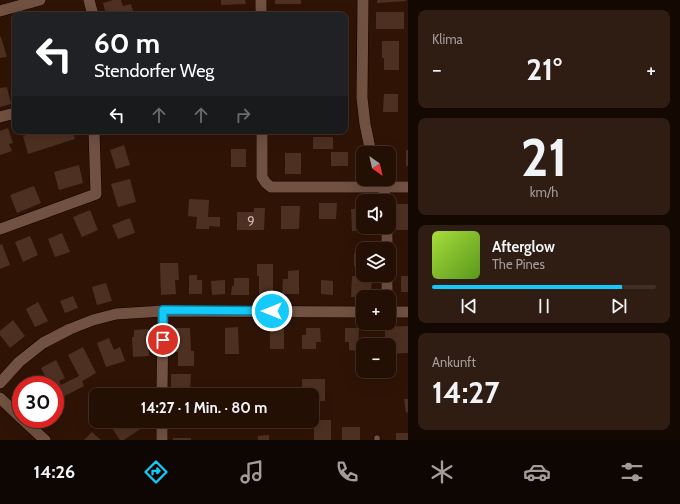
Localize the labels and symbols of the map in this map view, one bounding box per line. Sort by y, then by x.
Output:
north arrow [356,146,396,186]
house number: 9 [247,213,255,229]
position arrow [251,290,293,332]
pin [146,323,180,357]
speed limit sign: 30 [12,376,64,428]

